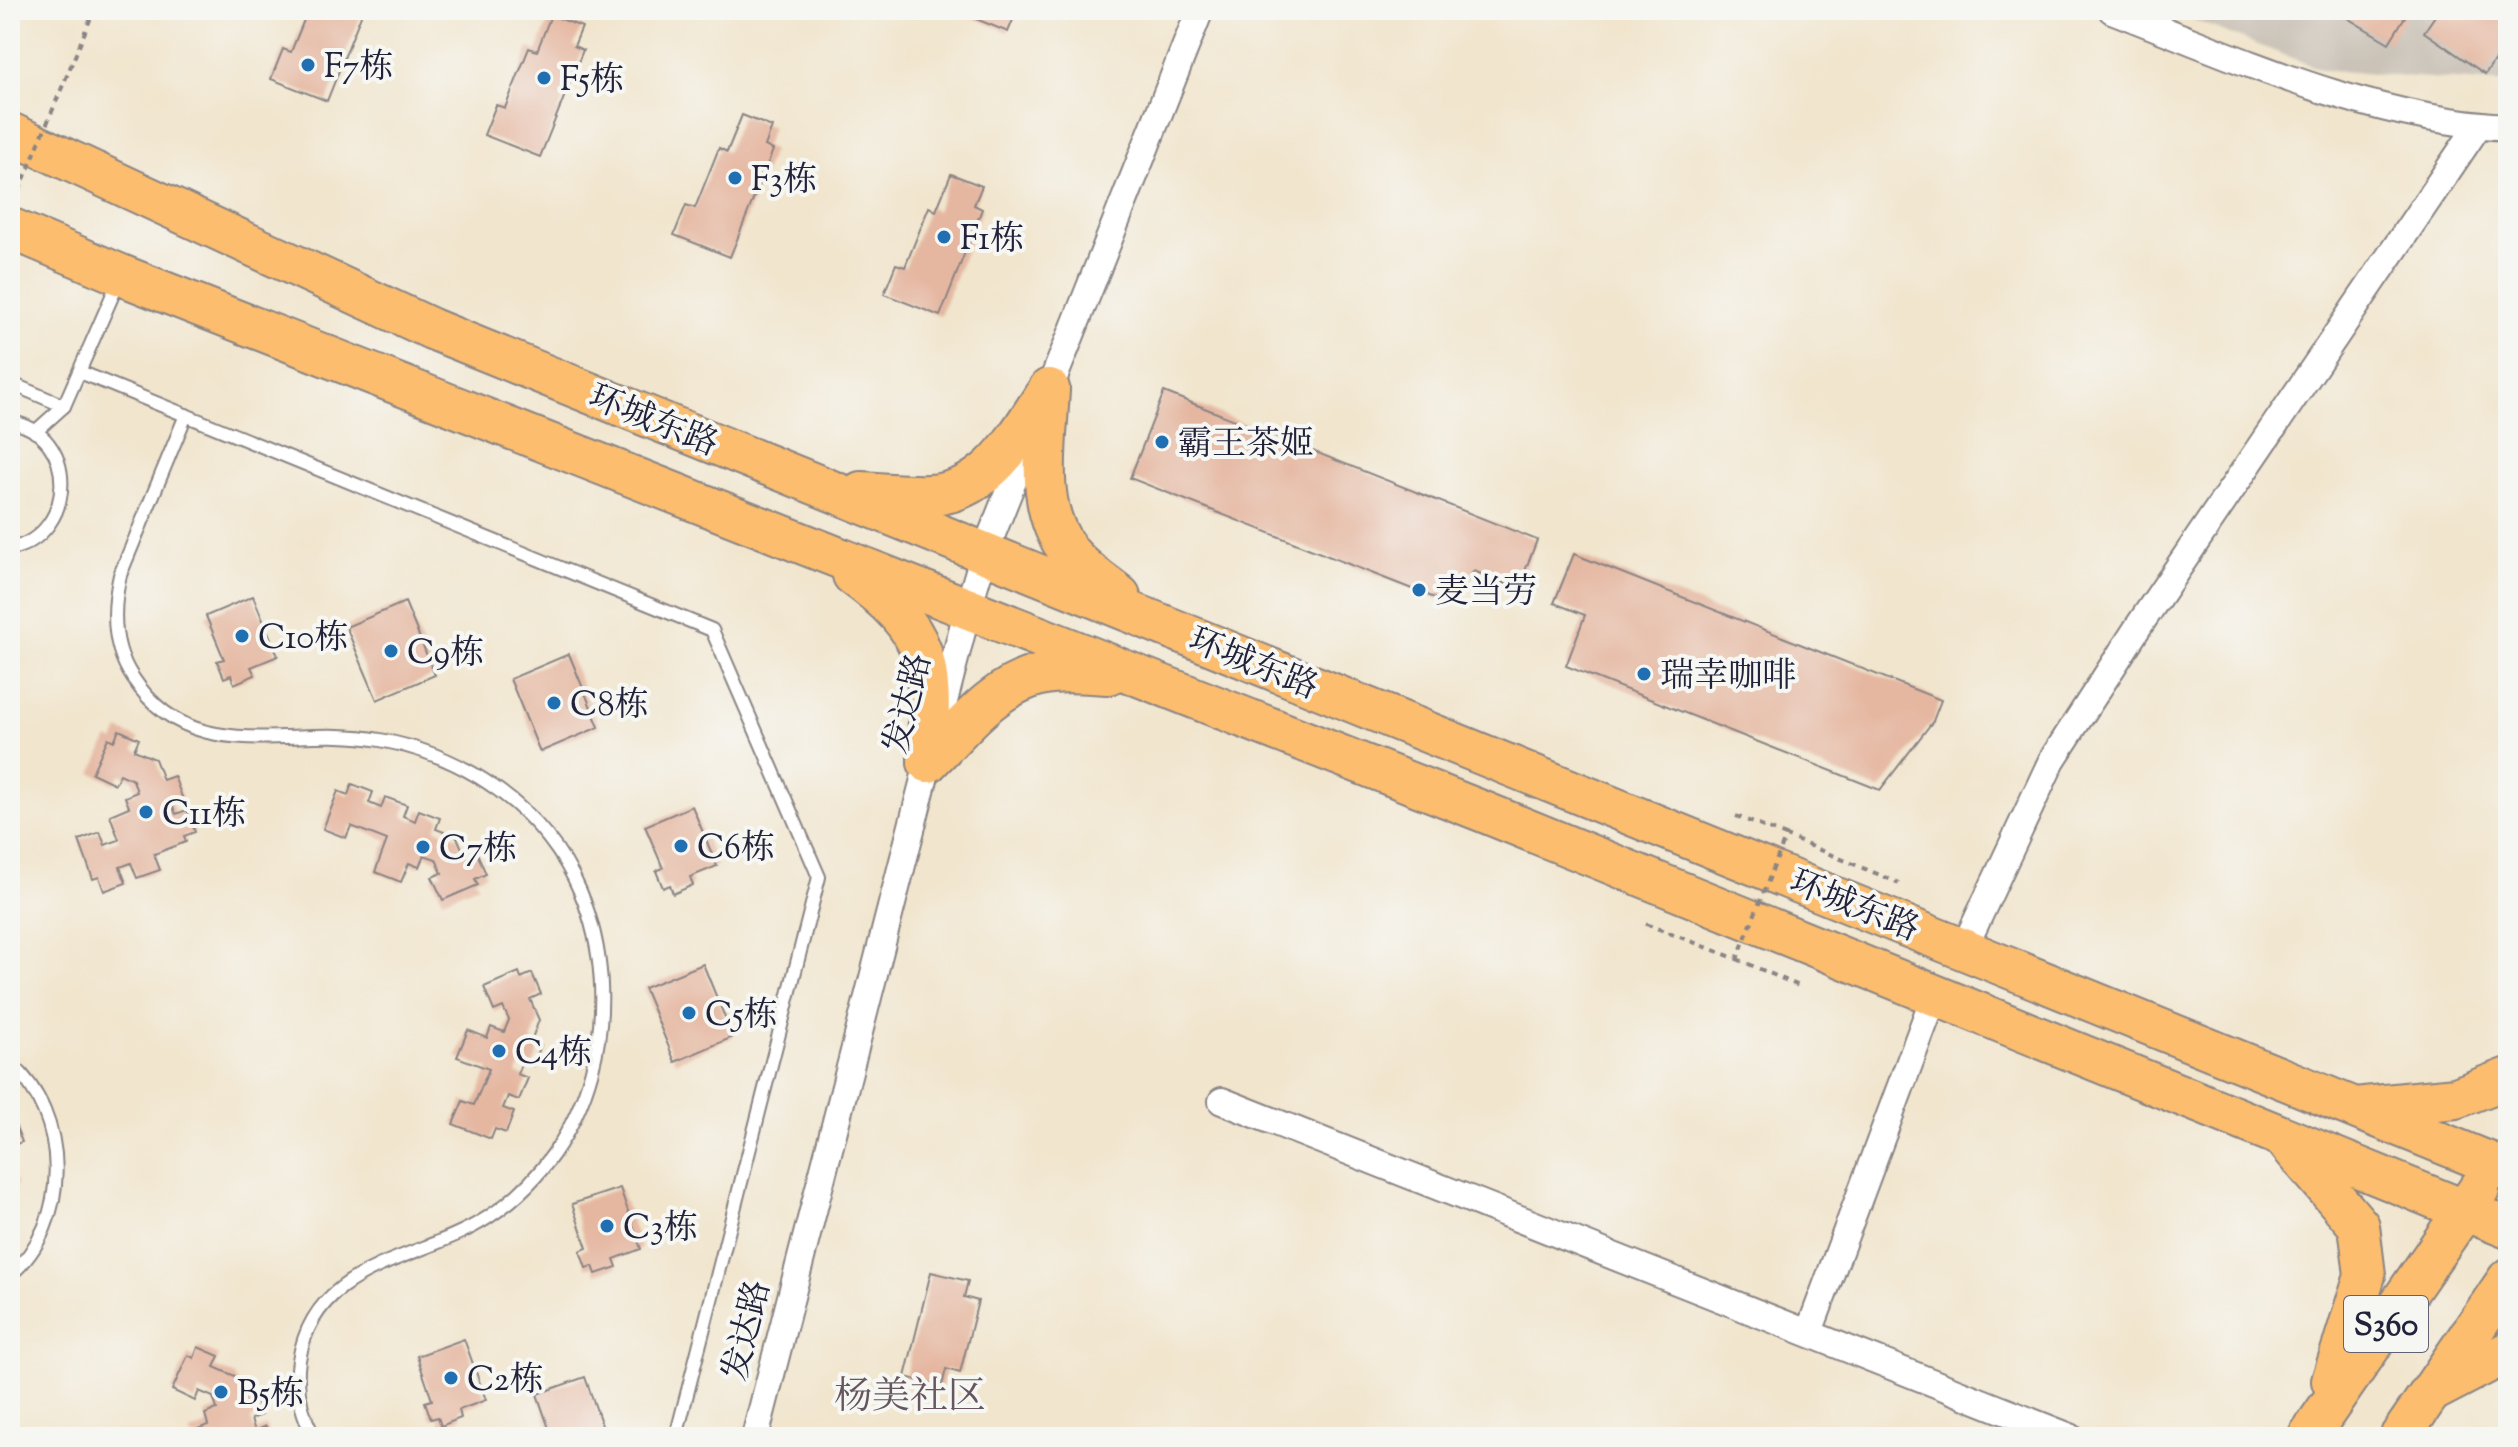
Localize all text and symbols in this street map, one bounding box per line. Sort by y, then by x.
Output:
place label: F7栋 [324,44,393,93]
marker: F7栋 [299,56,317,74]
place label: F5栋 [560,57,624,106]
marker: F5栋 [535,69,553,87]
place label: F3栋 [751,157,817,206]
marker: F3栋 [726,169,744,187]
place label: F1栋 [960,216,1024,265]
marker: F1栋 [935,228,953,246]
street label: 环城东路 [580,374,725,470]
place label: 霸王茶姬 [1178,421,1314,470]
marker: 霸王茶姬 [1153,433,1171,451]
place label: 麦当劳 [1435,569,1537,618]
marker: 麦当劳 [1410,581,1428,599]
place label: C10栋 [258,615,348,664]
street label: 环城东路 [1180,617,1325,713]
marker: C10栋 [233,627,251,645]
place label: C9栋 [407,630,484,679]
marker: C9栋 [382,642,400,660]
street label: 发达路 [873,648,946,759]
place label: 瑞幸咖啡 [1660,653,1796,702]
marker: 瑞幸咖啡 [1635,665,1653,683]
place label: C8栋 [570,682,648,731]
marker: C8栋 [545,694,563,712]
place label: C11栋 [162,791,246,840]
marker: C11栋 [137,803,155,821]
place label: C6栋 [697,825,775,874]
place label: C7栋 [439,826,517,875]
marker: C6栋 [672,837,690,855]
marker: C7栋 [414,838,432,856]
street label: 环城东路 [1781,859,1926,955]
place label: C5栋 [705,992,778,1041]
marker: C5栋 [680,1004,698,1022]
place label: C4栋 [515,1030,592,1079]
marker: C4栋 [490,1042,508,1060]
place label: C3栋 [623,1205,698,1254]
marker: C3栋 [598,1217,616,1235]
street label: 发达路 [712,1275,785,1386]
road number: S360 [2344,1296,2428,1352]
place label: C2栋 [467,1357,544,1406]
marker: C2栋 [442,1369,460,1387]
place label: B5栋 [237,1371,304,1420]
district label: 杨美社区 [834,1372,986,1426]
marker: B5栋 [212,1383,230,1401]

